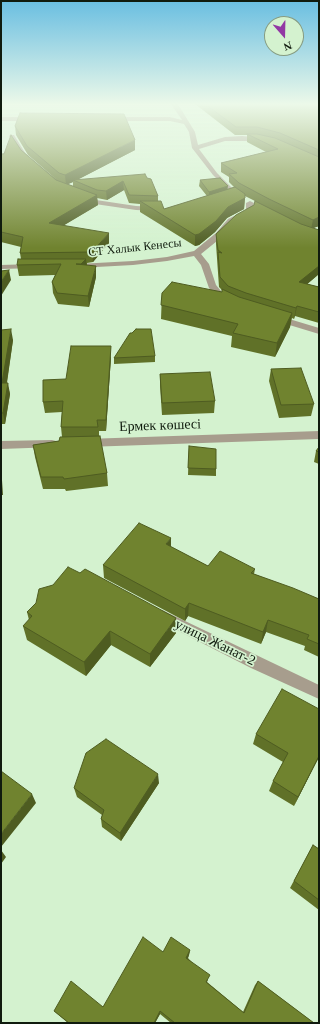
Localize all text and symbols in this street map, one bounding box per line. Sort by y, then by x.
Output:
north arrow [264,16,304,56]
text: N [282,39,294,53]
street label: СТ Халык Кенесы [88,236,182,260]
street label: Ермек көшесі [119,416,201,436]
street label: улица Жанат-2 [172,616,258,670]

